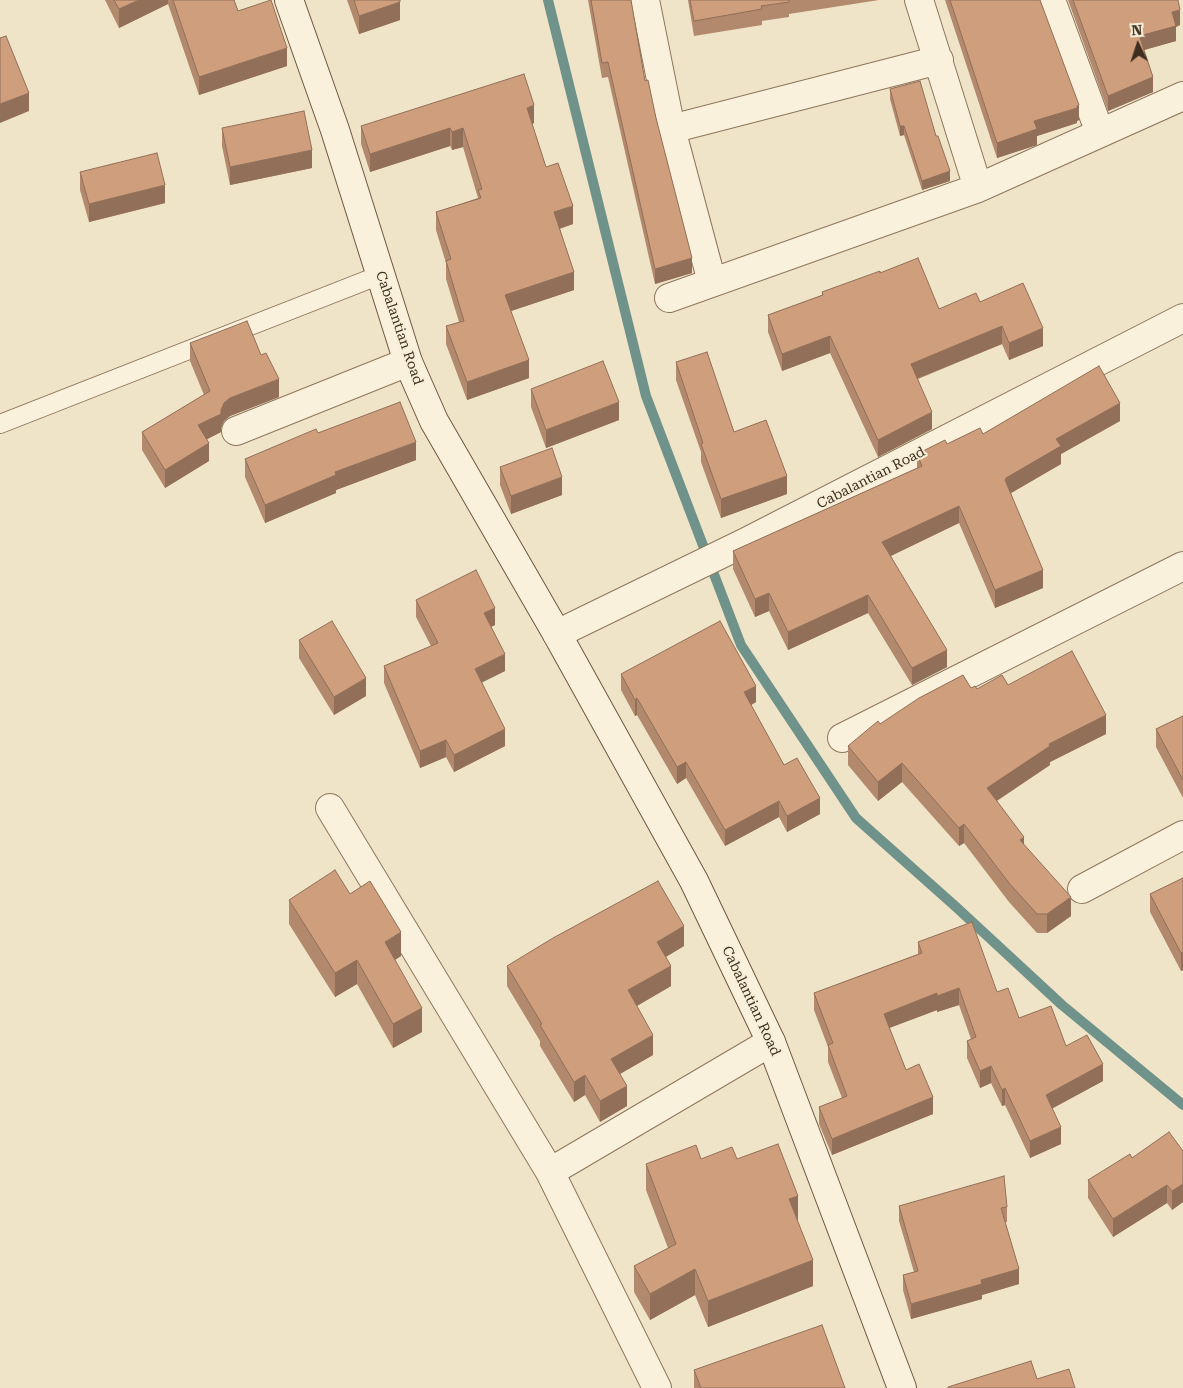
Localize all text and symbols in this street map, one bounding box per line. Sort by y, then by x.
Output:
north arrow [1113,20,1163,70]
text: N [1131,22,1143,38]
street label: Cabalantian Road [372,269,426,387]
street label: Cabalantian Road [814,443,928,513]
street label: Cabalantian Road [718,943,784,1059]

